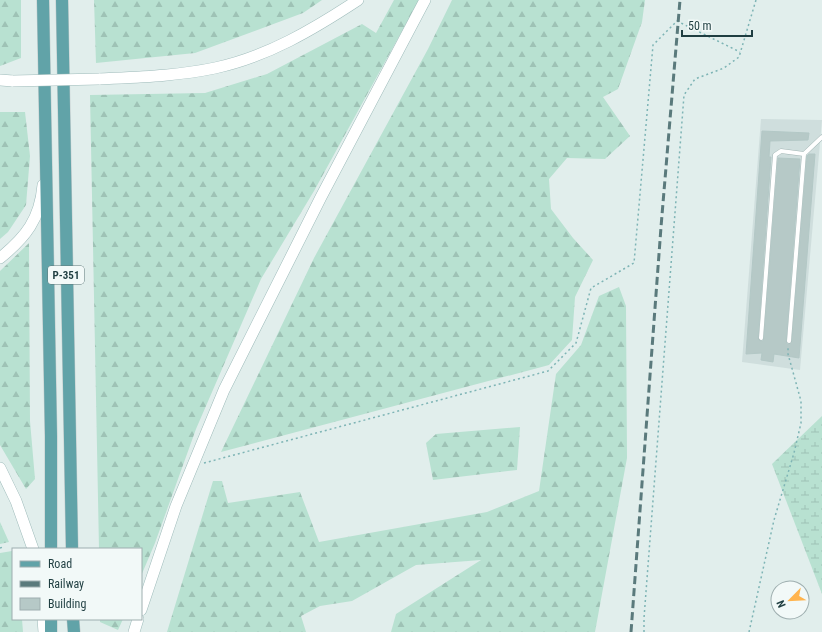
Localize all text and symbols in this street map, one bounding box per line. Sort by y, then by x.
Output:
scale bar [682,12,752,38]
text: 50 m [688,19,712,33]
road number: Р-351 [48,266,84,284]
legend [12,548,142,620]
text: Road [48,557,72,571]
text: Railway [48,577,84,591]
north arrow [770,580,810,620]
text: Building [48,597,86,611]
text: N [774,598,789,610]

